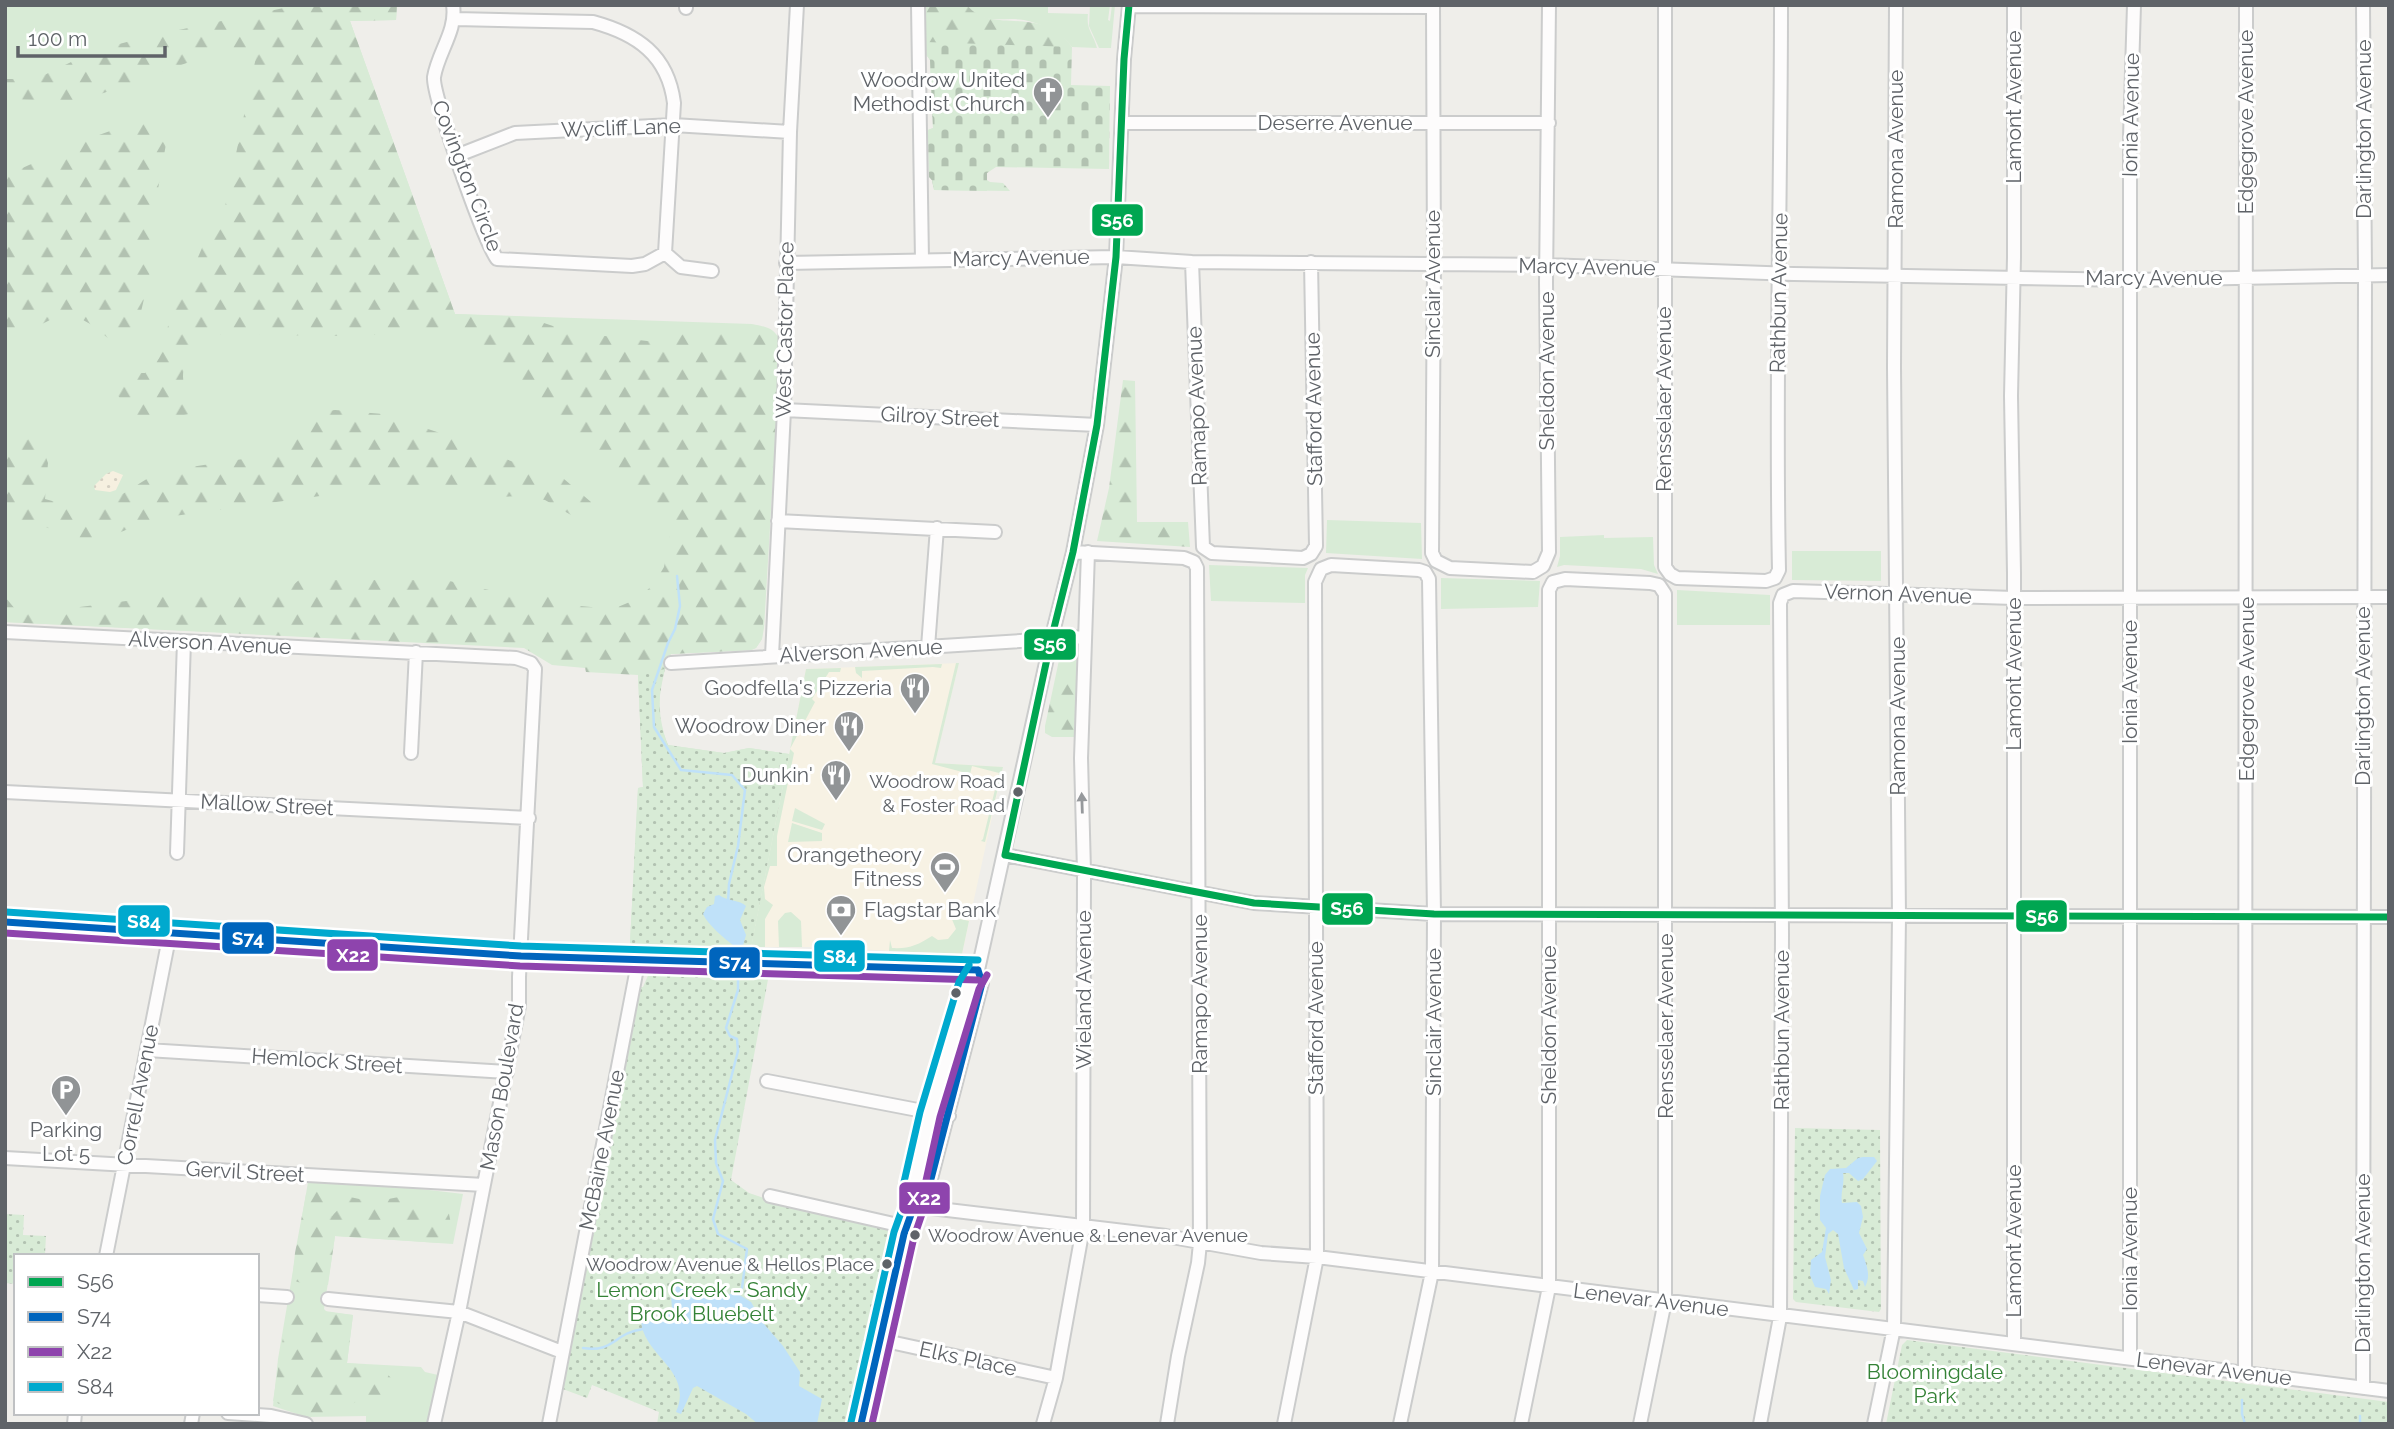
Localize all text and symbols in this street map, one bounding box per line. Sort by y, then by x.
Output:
scale bar [18,14,164,58]
text: 100 m [28,26,87,51]
street label: Lamont Avenue [2001,30,2026,184]
street label: Edgegrove Avenue [2233,30,2258,214]
street label: Darlington Avenue [2351,39,2376,219]
street label: Ionia Avenue [2117,53,2144,177]
place label: Woodrow United Methodist Church [853,67,1025,116]
street label: Ramona Avenue [1883,70,1908,228]
church icon: Woodrow United Methodist Church [1031,75,1065,119]
street label: Covington Circle [427,97,508,255]
street label: Deserre Avenue [1258,110,1412,135]
street label: Wycliff Lane [561,113,681,142]
line badge: S56 [1091,203,1144,237]
text: S56 [1100,209,1134,231]
street label: Sinclair Avenue [1420,210,1445,358]
street label: Rathbun Avenue [1765,213,1792,373]
street label: West Castor Place [770,241,799,419]
street label: Marcy Avenue [952,244,1090,271]
street label: Marcy Avenue [1518,253,1656,280]
street label: Marcy Avenue [2085,265,2223,290]
street label: Sheldon Avenue [1534,291,1559,451]
street label: Rensselaer Avenue [1651,306,1676,492]
street label: Ramapo Avenue [1181,326,1212,486]
street label: Stafford Avenue [1300,332,1327,486]
street label: Gilroy Street [880,401,1000,432]
street label: Vernon Avenue [1824,578,1972,609]
street label: Lamont Avenue [2001,597,2026,751]
street label: Edgegrove Avenue [2234,597,2259,781]
street label: Darlington Avenue [2350,606,2375,786]
street label: Ionia Avenue [2117,620,2142,744]
street label: Alverson Avenue [128,626,292,659]
line badge: S56 [1023,628,1077,661]
text: S56 [1033,633,1067,655]
street label: Alverson Avenue [779,634,943,667]
street label: Ramona Avenue [1885,637,1910,795]
restaurant icon: Goodfella's Pizzeria [898,671,932,715]
place label: Goodfella's Pizzeria [704,675,892,700]
restaurant icon: Woodrow Diner [832,709,866,753]
place label: Woodrow Diner [675,713,827,738]
restaurant icon: Dunkin' [819,758,853,802]
place label: Dunkin' [741,762,813,787]
place label: Woodrow Road & Foster Road [869,770,1005,816]
marker: Woodrow Road & Foster Road [1011,785,1025,799]
street label: Mallow Street [200,789,334,820]
one-way arrow [1076,791,1088,813]
place label: Orangetheory Fitness [787,842,922,891]
sports icon: Orangetheory Fitness [928,850,962,894]
line badge: S56 [1321,892,1374,926]
bank icon: Flagstar Bank [824,893,858,937]
place label: Flagstar Bank [864,897,996,922]
text: S56 [1330,897,1364,919]
line badge: S56 [2015,899,2068,933]
line badge: S84 [117,904,171,938]
text: S56 [2025,905,2059,927]
text: S84 [127,910,161,932]
street label: Wieland Avenue [1071,910,1096,1070]
street label: Ramapo Avenue [1187,914,1212,1074]
line badge: S74 [221,921,275,955]
text: S74 [232,927,264,949]
street label: Rensselaer Avenue [1653,933,1678,1119]
line badge: X22 [326,938,379,972]
line badge: S84 [813,939,866,973]
street label: Stafford Avenue [1303,941,1328,1095]
text: X22 [335,944,370,966]
text: S84 [823,945,857,967]
street label: Sheldon Avenue [1536,945,1561,1105]
line badge: S74 [708,946,761,979]
street label: Sinclair Avenue [1421,948,1446,1096]
street label: Rathbun Avenue [1769,950,1794,1110]
text: S74 [719,951,751,973]
unlabelled marker [949,986,963,1000]
street label: Mason Boulevard [475,1001,529,1172]
street label: Correll Avenue [112,1022,163,1167]
street label: Hemlock Street [251,1043,403,1078]
street label: McBaine Avenue [574,1068,629,1232]
parking icon: Parking Lot 5 [49,1073,83,1117]
place label: Parking Lot 5 [30,1117,102,1166]
street label: Gervil Street [185,1156,305,1187]
street label: Lamont Avenue [2001,1164,2026,1318]
street label: Darlington Avenue [2350,1173,2375,1353]
line badge: X22 [898,1181,951,1215]
text: X22 [906,1187,941,1209]
street label: Ionia Avenue [2117,1187,2142,1311]
place label: Woodrow Avenue & Lenevar Avenue [928,1224,1248,1246]
marker: Woodrow Avenue & Lenevar Avenue [908,1228,922,1242]
place label: Woodrow Avenue & Hellos Place [586,1253,874,1275]
legend [14,1254,259,1415]
marker: Woodrow Avenue & Hellos Place [880,1257,894,1271]
text: S56 [77,1269,114,1294]
park label: Lemon Creek - Sandy Brook Bluebelt [596,1277,808,1326]
street label: Lenevar Avenue [1572,1278,1730,1321]
text: S74 [77,1304,111,1329]
street label: Elks Place [917,1336,1019,1381]
text: X22 [77,1339,112,1364]
street label: Lenevar Avenue [2135,1347,2293,1390]
park label: Bloomingdale Park [1867,1359,2003,1408]
text: S84 [77,1374,114,1399]

